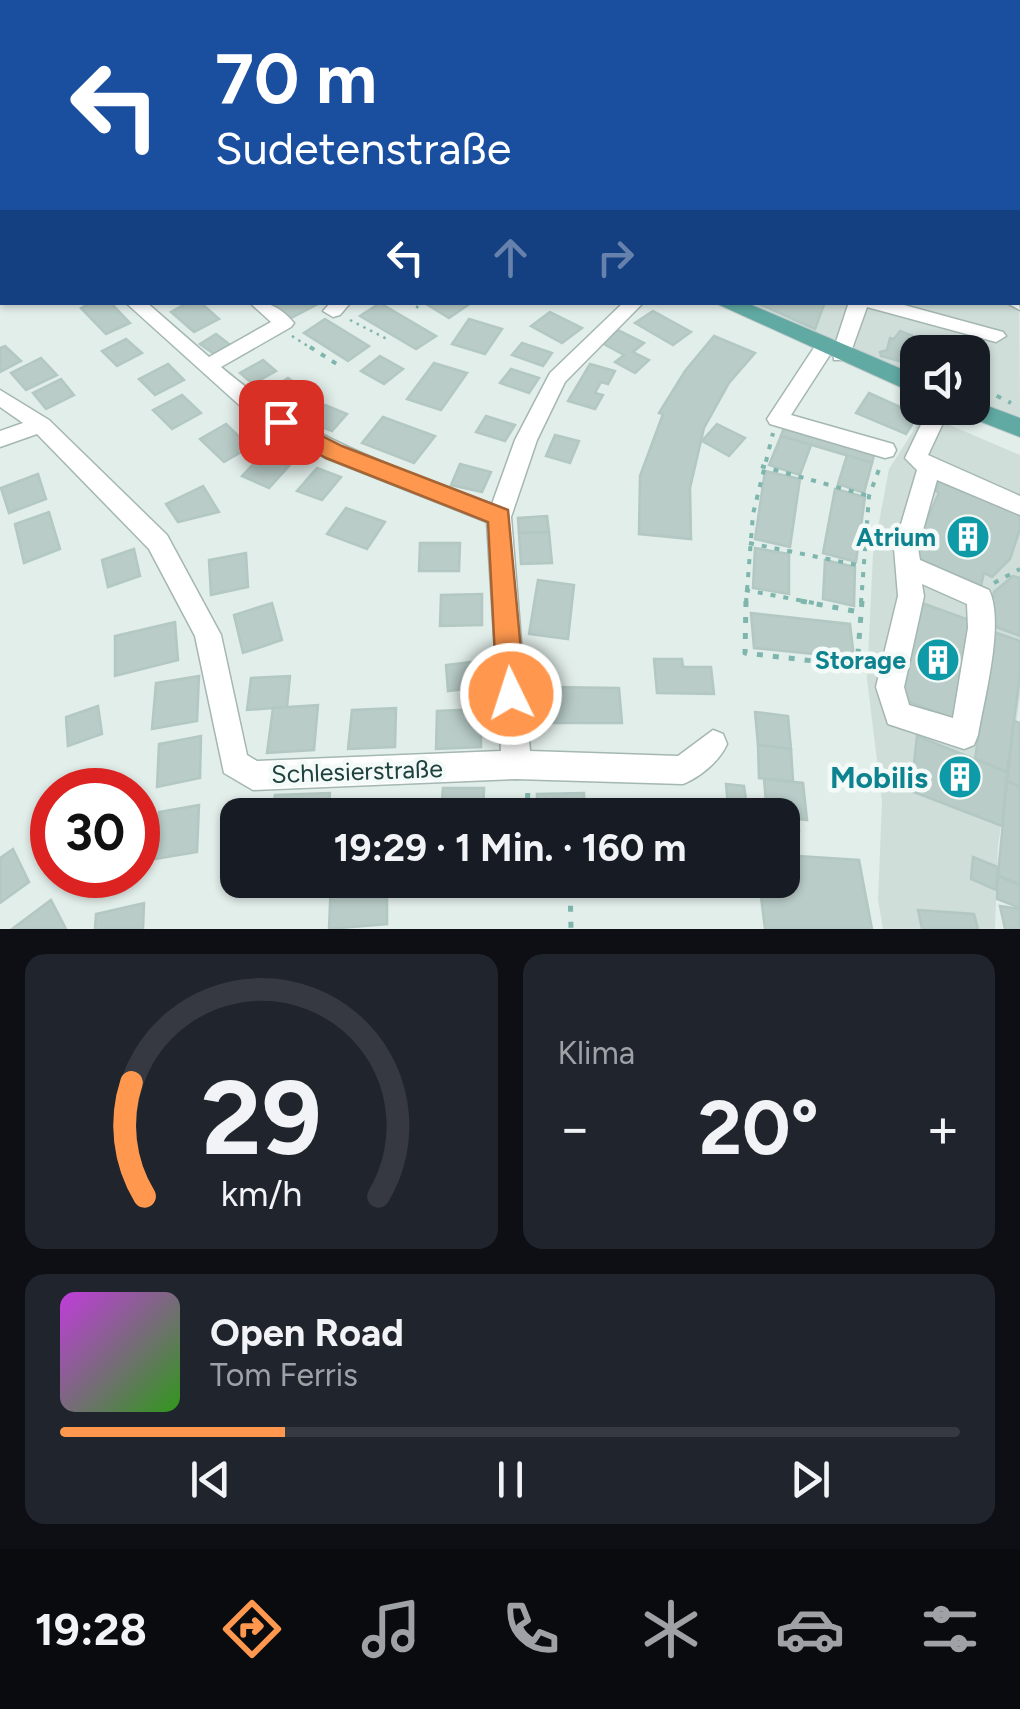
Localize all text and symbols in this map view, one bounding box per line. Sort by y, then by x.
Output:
text: 70 m [215,36,377,121]
icon: left [50,40,180,170]
text: Sudetenstraße [215,121,511,175]
icon: left [378,230,433,285]
icon: ahead [483,230,538,285]
icon: right [588,230,643,285]
map controls [900,335,990,425]
button: sound [900,335,990,425]
pin [239,380,324,465]
icon: arrive [254,395,309,450]
building icon: Atrium [945,514,991,560]
place label: Atrium [856,522,936,552]
building icon: Storage [915,637,961,683]
position arrow [459,642,563,746]
place label: Storage [815,645,906,675]
street label: Schlesierstraße [271,753,443,789]
building icon: Mobilis [937,754,983,800]
place label: Mobilis [830,759,928,796]
speed limit sign: 30 [30,768,160,898]
text: 19:29 · 1 Min. · 160 m [334,825,686,871]
text: Klima [558,1034,635,1072]
text: 29 [201,1055,322,1180]
text: 20° [699,1083,819,1173]
text: − [558,1095,592,1161]
text: + [926,1095,960,1161]
text: km/h [220,1172,302,1215]
text: Open Road [210,1310,404,1356]
text: Tom Ferris [210,1356,358,1394]
icon: previous [183,1452,238,1507]
icon: pause [483,1452,538,1507]
icon: next [783,1452,838,1507]
icon: directions [217,1594,287,1664]
icon: music [356,1594,426,1664]
icon: phone [496,1594,566,1664]
icon: climate [636,1594,706,1664]
icon: car [775,1594,845,1664]
icon: filters [915,1594,985,1664]
text: 19:28 [35,1602,147,1656]

